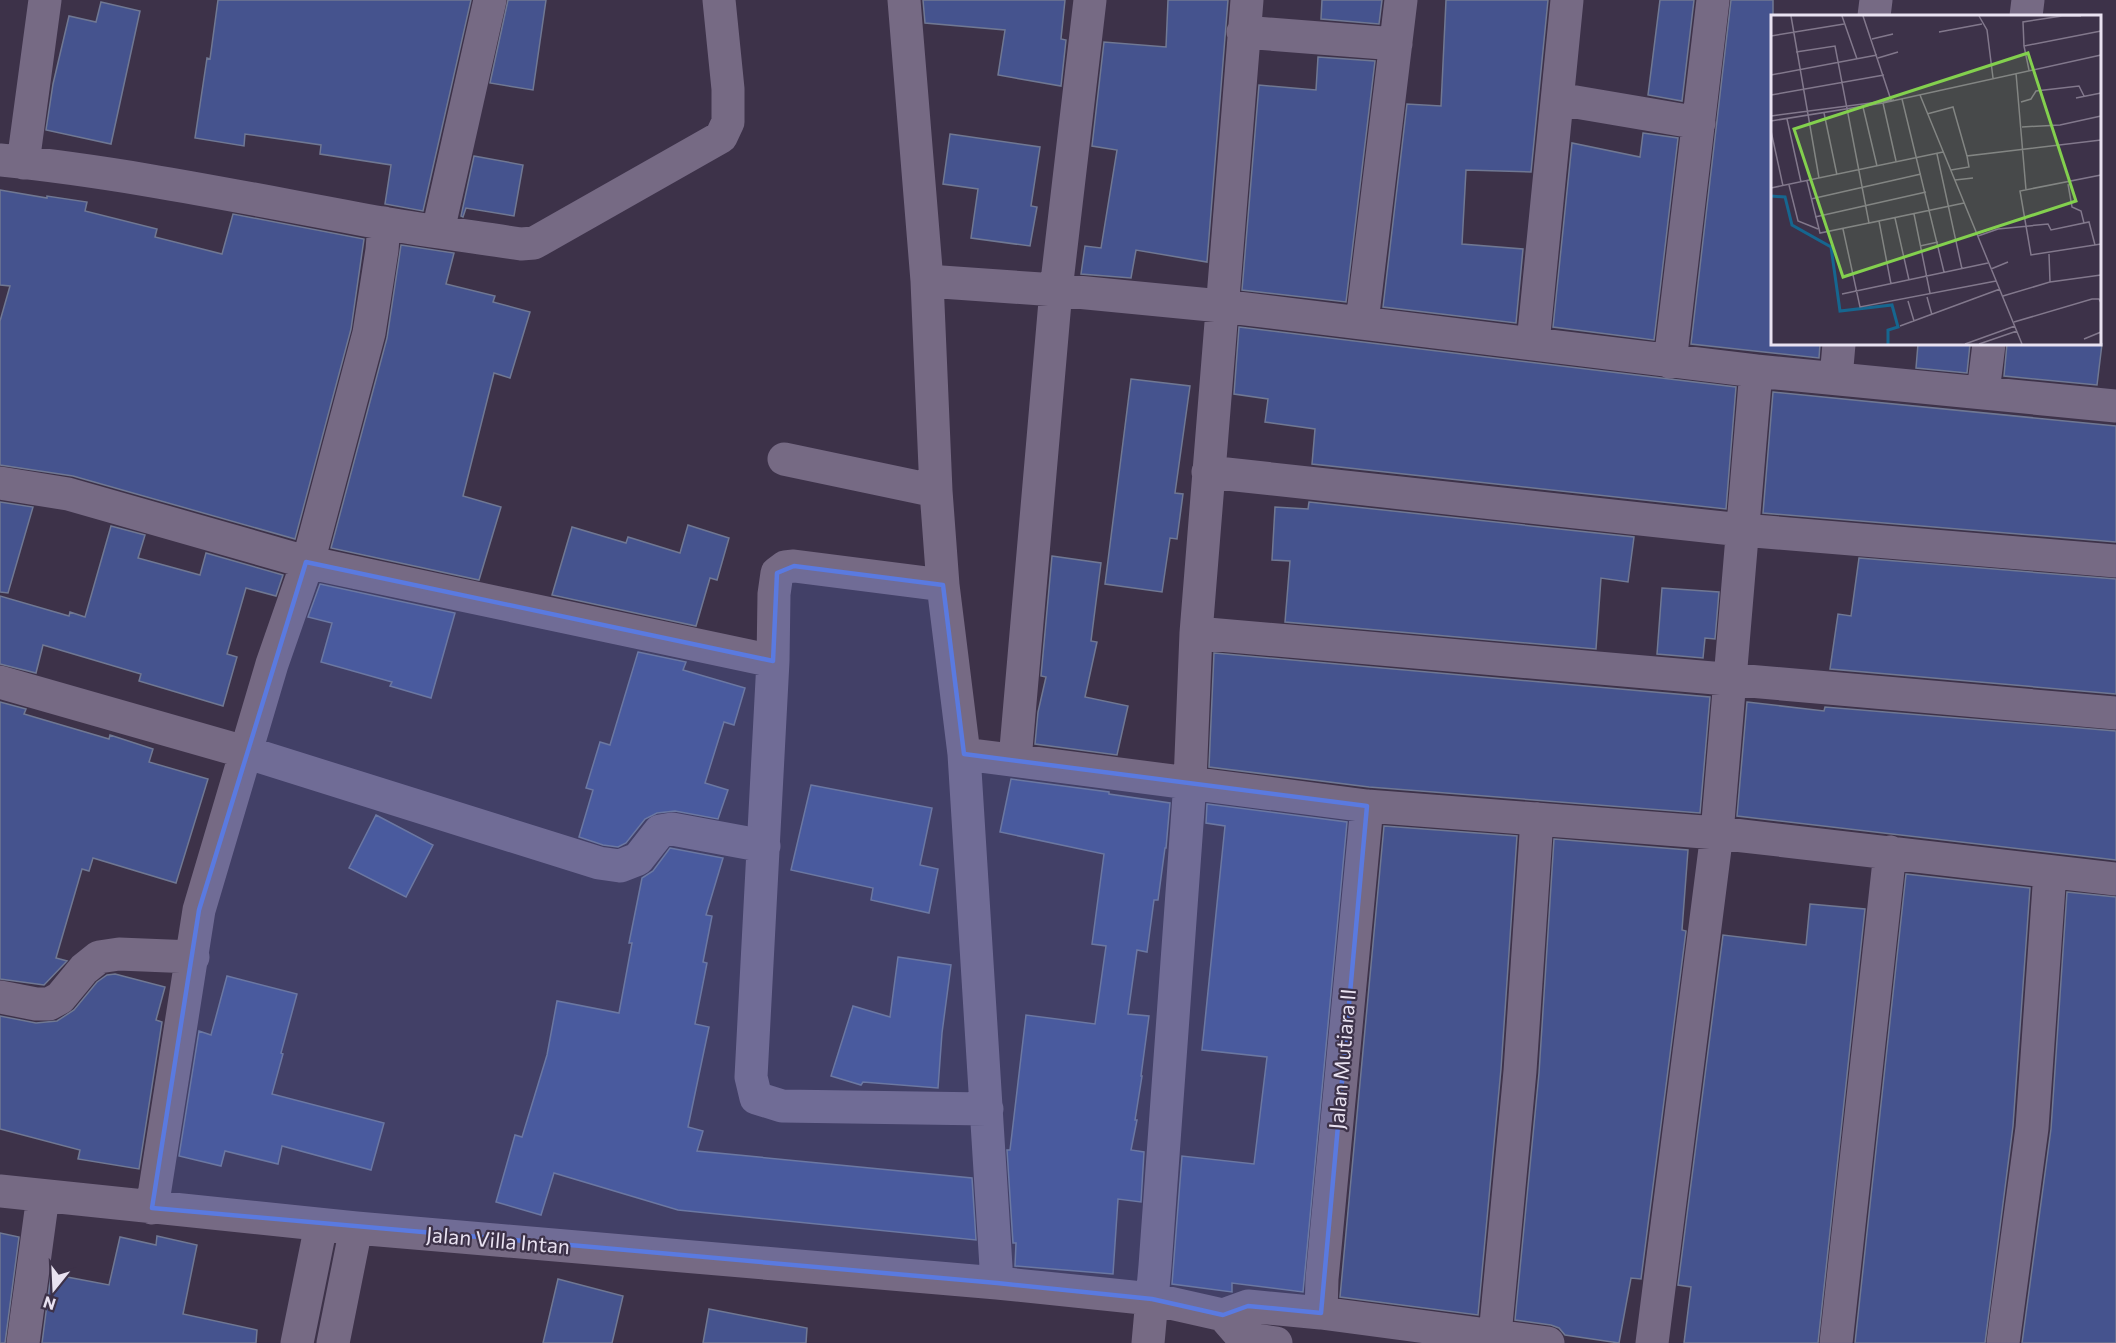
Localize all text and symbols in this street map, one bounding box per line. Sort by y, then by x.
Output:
inset map [1771,15,2101,345]
street label: Jalan Mutiara II [1323,987,1360,1130]
street label: Jalan Villa Intan [425,1221,571,1258]
north arrow [24,1259,84,1319]
text: N [41,1293,58,1315]

